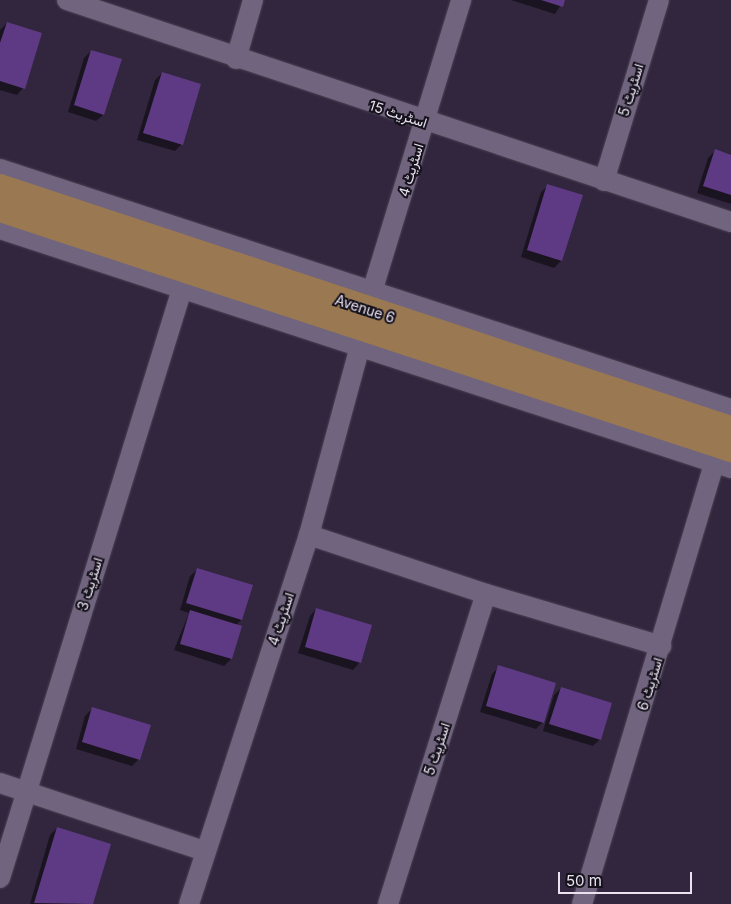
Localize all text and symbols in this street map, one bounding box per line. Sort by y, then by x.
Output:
street label: اسٹریٹ 5 [615,62,647,118]
street label: اسٹریٹ 15 [367,97,429,131]
street label: اسٹریٹ 4 [395,141,427,199]
street label: Avenue 6 [333,291,397,327]
street label: اسٹریٹ 3 [74,556,106,612]
street label: اسٹریٹ 4 [265,590,297,648]
street label: اسٹریٹ 6 [634,656,666,712]
street label: اسٹریٹ 5 [421,721,453,777]
scale bar [561,862,695,894]
text: 50 m [566,871,602,890]

